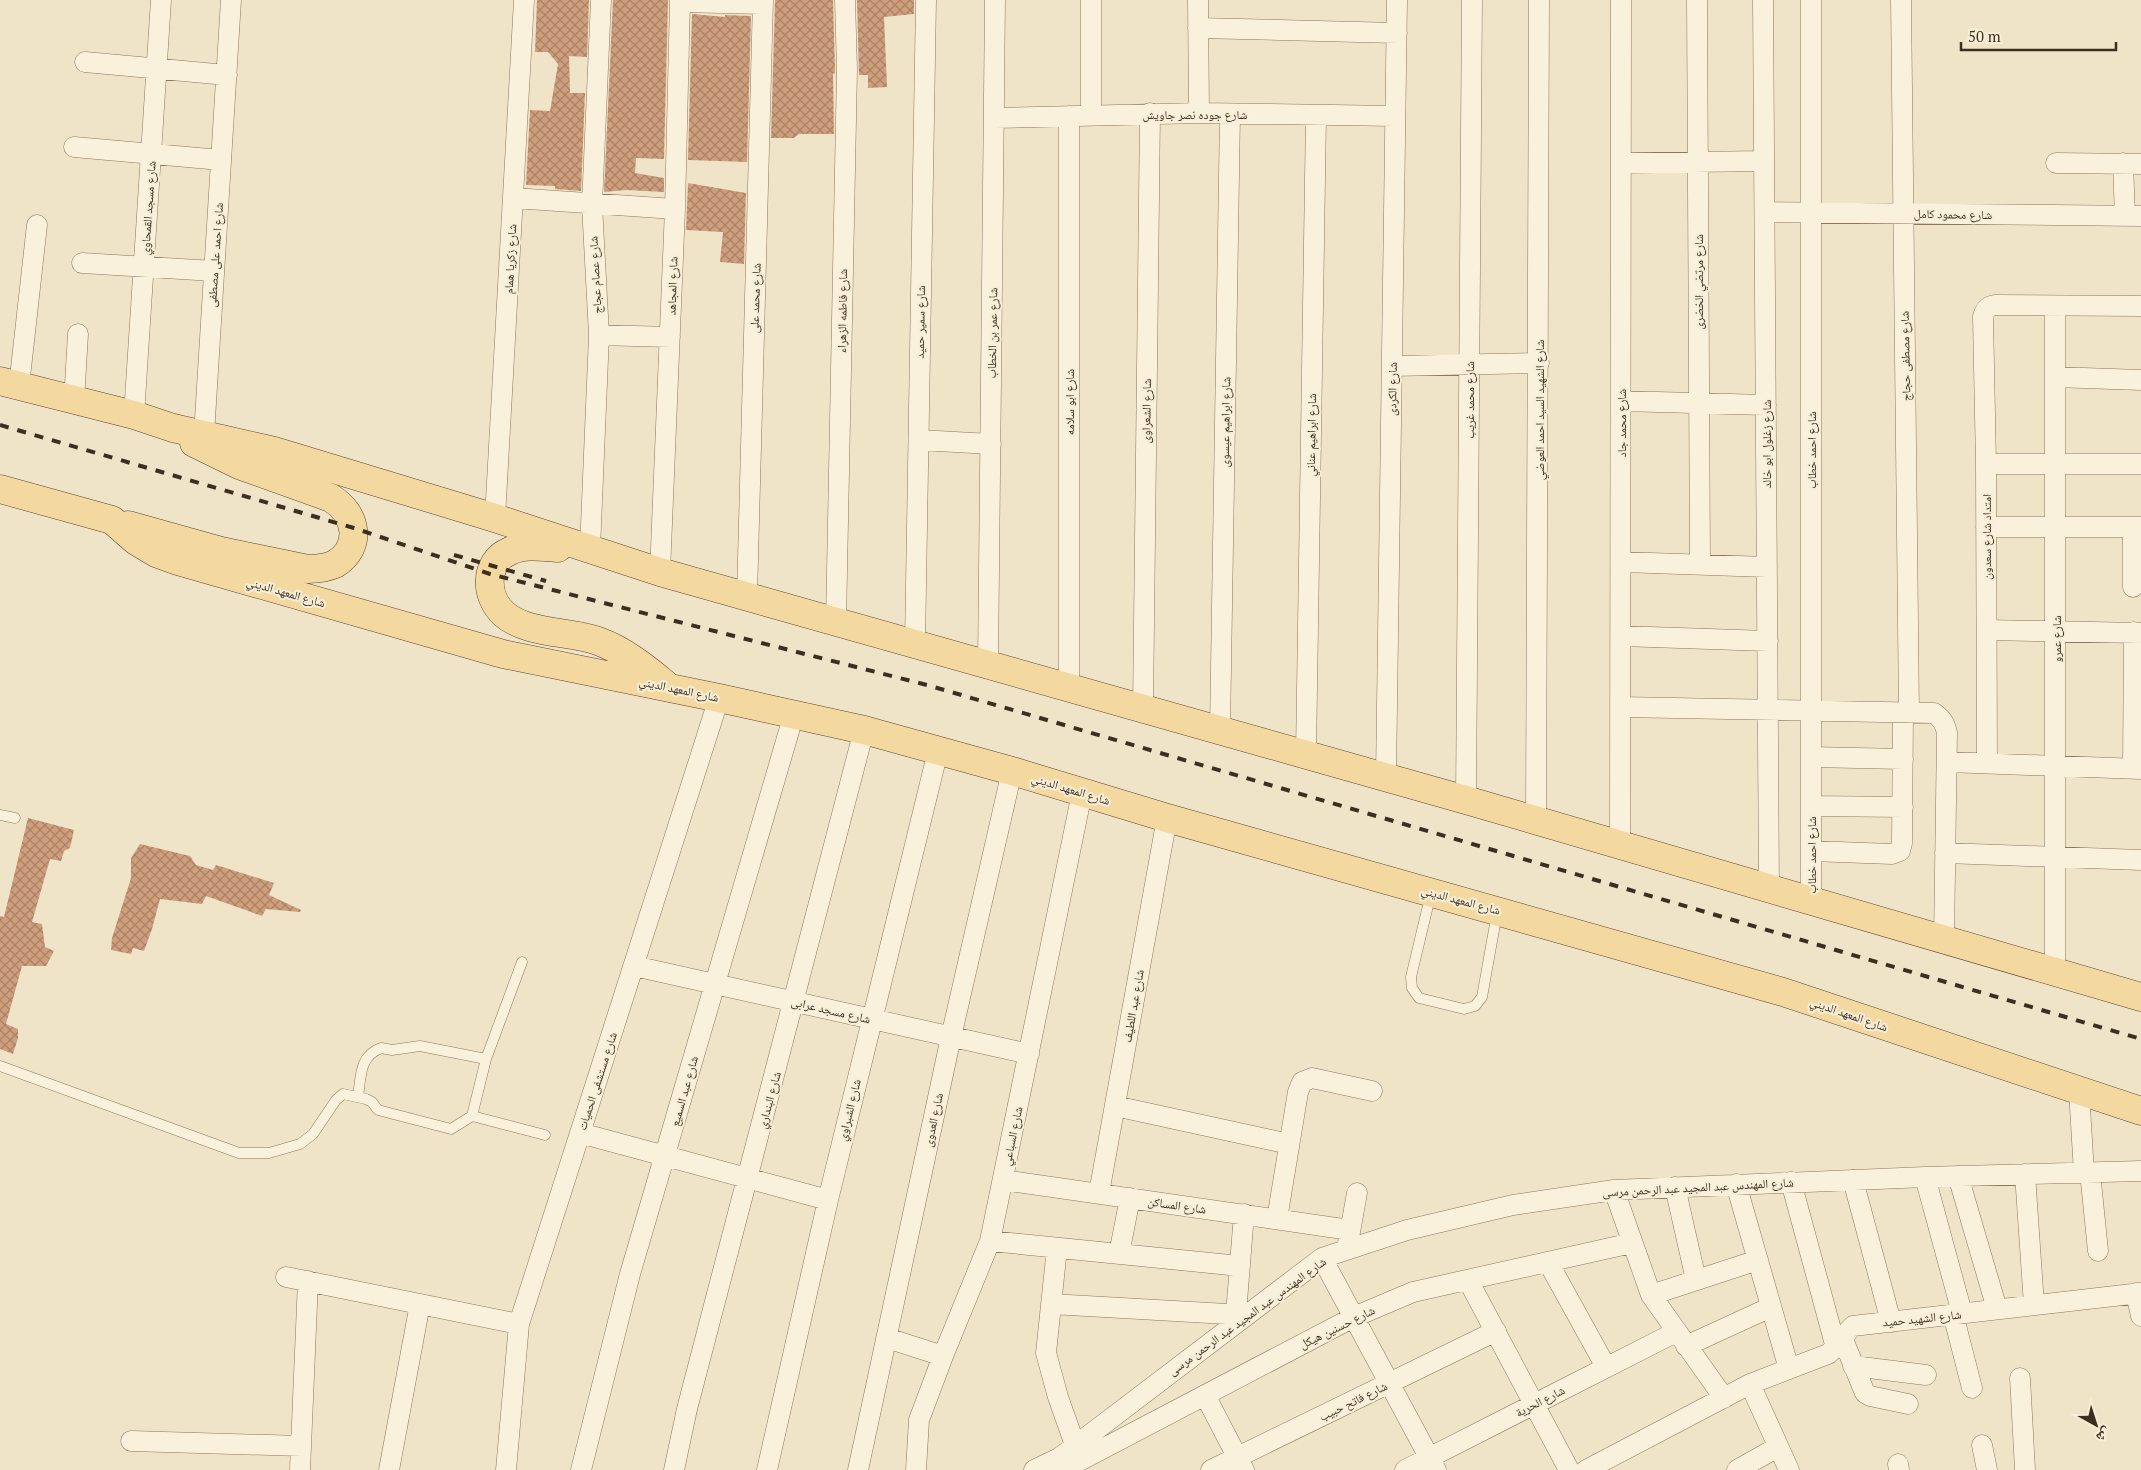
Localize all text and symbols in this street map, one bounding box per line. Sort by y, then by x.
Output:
scale bar [1961,20,2116,52]
text: 50 m [1968,26,2001,46]
street label: شارع جوده نصر جاويش [1143,107,1247,123]
street label: شارع مسجد القمحاوي [137,160,162,256]
street label: شارع احمد على مصطفى [204,202,227,308]
street label: شارع محمود كامل [1914,206,1992,223]
street label: شارع زكريا همام [501,223,520,295]
street label: شارع مرتضي الخضرى [1691,234,1709,330]
street label: شارع عصام عجاج [585,236,606,314]
street label: شارع المجاهد [663,256,682,316]
street label: شارع محمد على [746,263,765,333]
street label: شارع فاطمه الزهراء [834,269,851,353]
street label: شارع سمير حميد [912,285,929,359]
street label: شارع عمر بن الخطاب [984,287,1001,379]
street label: شارع مصطفى حجاج [1897,311,1914,401]
street label: شارع الشهيد السيد احمد العوضي [1532,340,1550,480]
street label: شارع محمد غريب [1462,361,1478,439]
street label: شارع الكردى [1384,362,1401,416]
street label: شارع ابو سلامه [1062,369,1078,435]
street label: شارع ابراهيم عيسوى [1217,376,1234,467]
street label: شارع الشعراوى [1138,378,1155,444]
street label: شارع محمد جاد [1614,389,1630,457]
street label: شارع ابراهيم عناني [1303,393,1322,477]
street label: شارع زغلول ابو خالد [1759,400,1775,488]
street label: شارع احمد خطاب [1804,411,1820,489]
street label: امتداد شارع سعدون [1979,494,1995,580]
street label: شارع المعهد الديني [244,574,327,613]
street label: شارع عمرو [2049,615,2065,663]
street label: شارع المعهد الديني [637,673,720,708]
street label: شارع المعهد الديني [1029,770,1112,811]
street label: شارع احمد خطاب [1804,816,1820,894]
street label: شارع المعهد الديني [1419,882,1502,921]
street label: شارع عبد اللطيف [1119,968,1148,1044]
street label: شارع مسجد عرابى [790,994,872,1027]
street label: شارع المعهد الديني [1807,994,1890,1037]
street label: شارع مستشفى الحميات [574,1030,621,1132]
street label: شارع عبد السميع [667,1054,702,1128]
street label: شارع البنداري [754,1070,787,1131]
street label: شارع الشبراوي [834,1077,867,1143]
street label: شارع العدوى [920,1092,947,1149]
street label: شارع السباعي [998,1105,1029,1168]
street label: شارع المهندس عبد المجيد عبد الرحمن مرسى [1602,1174,1794,1201]
street label: شارع المساكن [1147,1193,1207,1218]
street label: شارع المهندس عبد المجيد عبد الرحمن مرسى [1165,1254,1330,1379]
street label: شارع حسنين هيكل [1297,1302,1378,1353]
street label: شارع الشهيد حميد [1882,1306,1962,1331]
street label: شارع فاتح حبيب [1316,1378,1390,1425]
street label: شارع الحرية [1513,1382,1568,1421]
north arrow [2071,1400,2121,1450]
text: ش [2093,1423,2116,1448]

